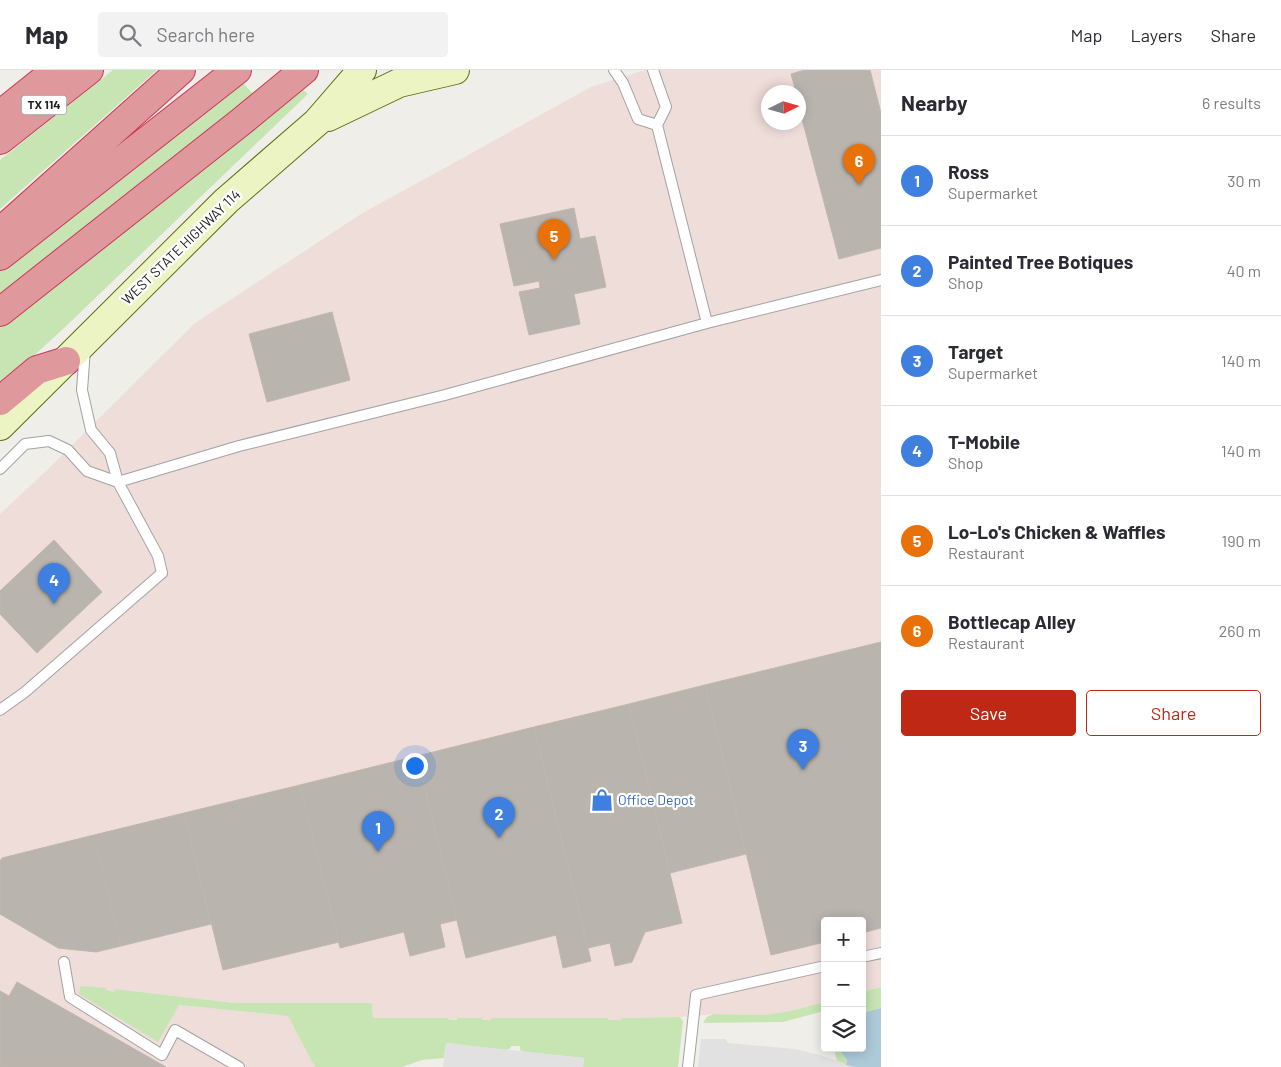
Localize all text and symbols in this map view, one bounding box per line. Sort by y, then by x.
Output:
search box [98,12,448,57]
text: Map [25,20,68,49]
icon: search [116,21,144,49]
text: Search here [156,23,255,46]
text: Map [1070,24,1102,46]
text: Layers [1130,24,1183,46]
text: Share [1211,24,1256,46]
north arrow [761,85,806,130]
text: Nearby [901,90,967,115]
text: 6 results [1202,93,1261,112]
road number: TX 114 [22,96,66,114]
pin: 6 [843,144,875,185]
text: Ross [948,160,989,183]
text: 1 [914,171,920,190]
text: 30 m [1227,171,1261,190]
text: Supermarket [948,183,1038,202]
street label: WEST STATE HIGHWAY 114 [118,186,244,308]
pin: 5 [538,219,570,260]
text: Painted Tree Botiques [948,250,1133,273]
text: 2 [913,261,921,280]
text: 40 m [1227,261,1261,280]
text: Shop [948,273,983,292]
text: Target [948,340,1003,363]
text: 3 [913,351,921,370]
text: 140 m [1221,351,1261,370]
text: Supermarket [948,363,1038,382]
text: T-Mobile [948,430,1020,453]
text: 4 [912,441,922,460]
text: 140 m [1221,441,1261,460]
text: Shop [948,453,983,472]
text: Lo-Lo's Chicken & Waffles [948,520,1166,543]
text: 5 [913,531,921,550]
text: 190 m [1222,531,1261,550]
text: Restaurant [948,543,1025,562]
pin: 4 [38,563,70,604]
text: Bottlecap Alley [948,610,1076,633]
text: 6 [913,621,921,640]
text: 260 m [1219,621,1261,640]
text: Restaurant [948,633,1025,652]
button: Save [901,690,1076,736]
button: Share [1086,690,1261,736]
pin: 3 [787,729,819,770]
your location [402,753,428,779]
shop icon: Office Depot [589,787,615,813]
place label: Office Depot [618,791,694,808]
pin: 2 [483,797,515,838]
pin: 1 [362,811,394,852]
map controls [821,917,866,1052]
button: + [821,917,866,962]
button: − [821,962,866,1007]
button: layers [821,1007,866,1052]

